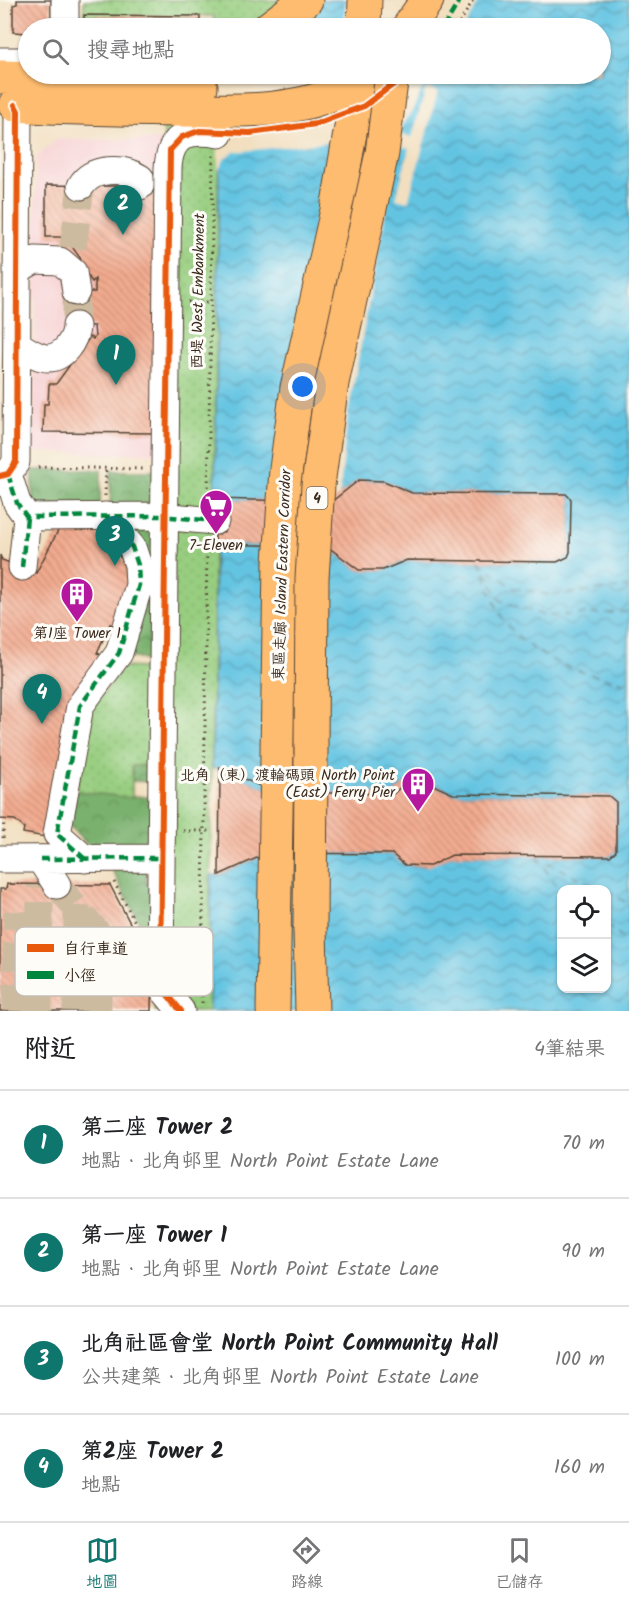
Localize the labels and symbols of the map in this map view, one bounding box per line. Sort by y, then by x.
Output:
pin: 2 [104,186,142,235]
street label: 西堤 West Embankment [186,213,212,369]
pin: 1 [96,336,136,385]
your location [288,372,317,401]
street label: 東區走廊 Island Eastern Corridor [267,468,299,681]
road number: 4 [306,487,328,509]
supermarket icon: 7-Eleven [198,488,234,535]
pin: 3 [96,516,134,566]
place label: 7-Eleven [189,534,243,558]
building icon: 第1座 Tower 1 [59,576,95,623]
place label: 第1座 Tower 1 [33,622,121,646]
pin: 4 [22,674,62,724]
place label: 北角（東）渡輪碼頭 North Point (East) Ferry Pier [180,764,396,805]
building icon: 北角（東）渡輪碼頭 North Point (East) Ferry Pier [400,766,436,813]
legend [15,927,213,996]
text: 自行車道 [64,937,128,962]
text: 小徑 [64,964,96,989]

